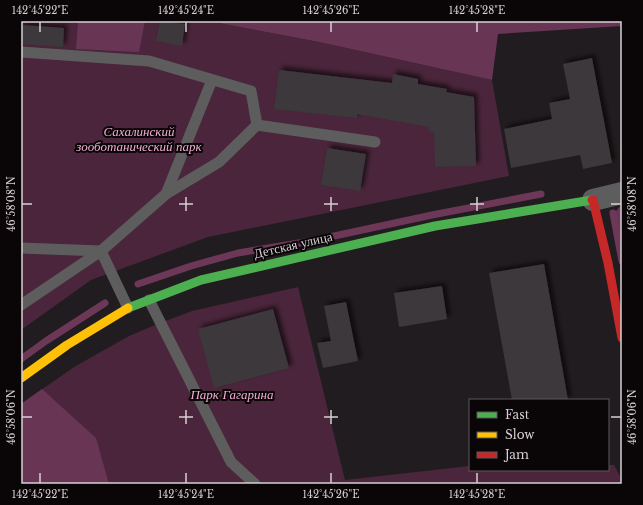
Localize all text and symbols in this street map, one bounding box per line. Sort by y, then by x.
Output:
text: 142°45'22"E [12,4,68,17]
text: 142°45'24"E [158,4,214,17]
text: 142°45'26"E [303,4,359,17]
text: 142°45'28"E [449,4,505,17]
park label: Сахалинский зооботанический парк [75,123,203,155]
text: 46°58'08"N [5,176,18,232]
text: 46°58'08"N [626,176,639,232]
street label: Детская улица [252,228,334,262]
park label: Парк Гагарина [189,386,274,403]
text: 46°58'06"N [5,389,18,445]
text: 46°58'06"N [626,389,639,445]
legend [469,399,609,471]
text: Fast [505,407,530,422]
text: Slow [505,427,535,442]
text: Jam [503,447,529,462]
text: 142°45'22"E [12,488,68,501]
text: 142°45'24"E [158,488,214,501]
text: 142°45'26"E [303,488,359,501]
text: 142°45'28"E [449,488,505,501]

